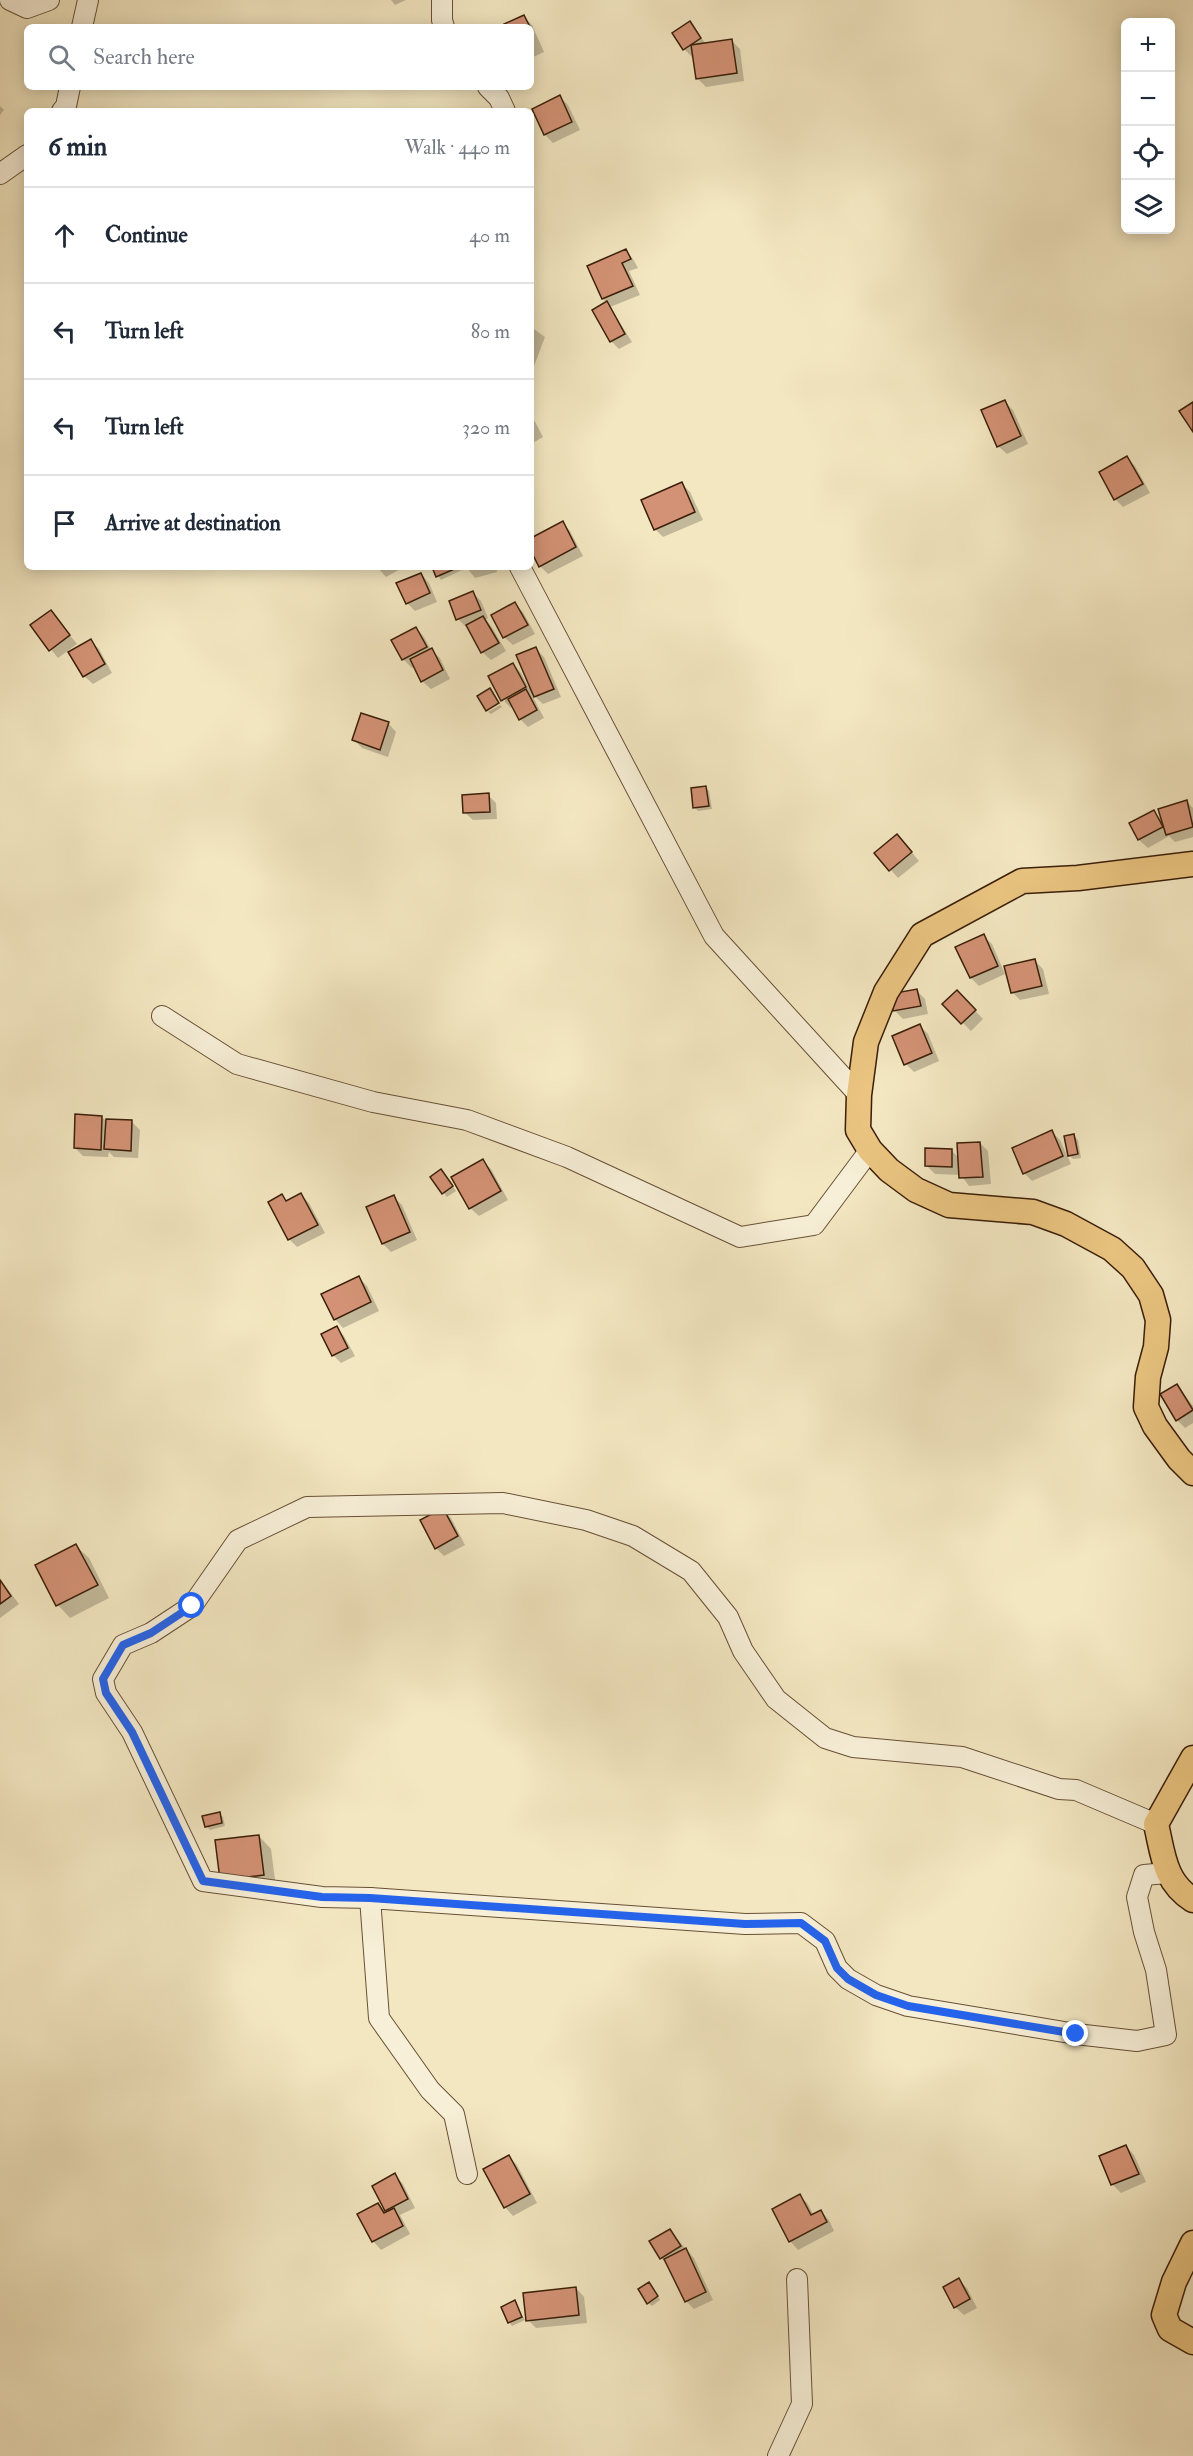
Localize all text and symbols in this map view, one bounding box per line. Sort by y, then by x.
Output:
map controls [1121,18,1175,234]
button: + [1121,18,1175,72]
search box [24,24,534,90]
icon: search [45,41,78,74]
text: Search here [93,43,195,71]
button: − [1121,72,1175,126]
button: locate [1121,126,1175,180]
text: 6 min [48,131,107,163]
text: Walk · 440 m [405,135,510,160]
button: layers [1121,180,1175,234]
icon: ahead [48,219,81,252]
text: Continue [105,221,188,249]
text: 40 m [469,223,510,248]
icon: left [48,315,81,348]
text: Turn left [105,317,184,345]
text: 80 m [471,319,510,344]
icon: left [48,411,81,444]
text: Turn left [105,413,184,441]
text: 320 m [462,415,510,440]
icon: arrive [48,507,81,540]
text: Arrive at destination [105,509,281,537]
route start [178,1592,204,1618]
route end [1062,2020,1088,2046]

